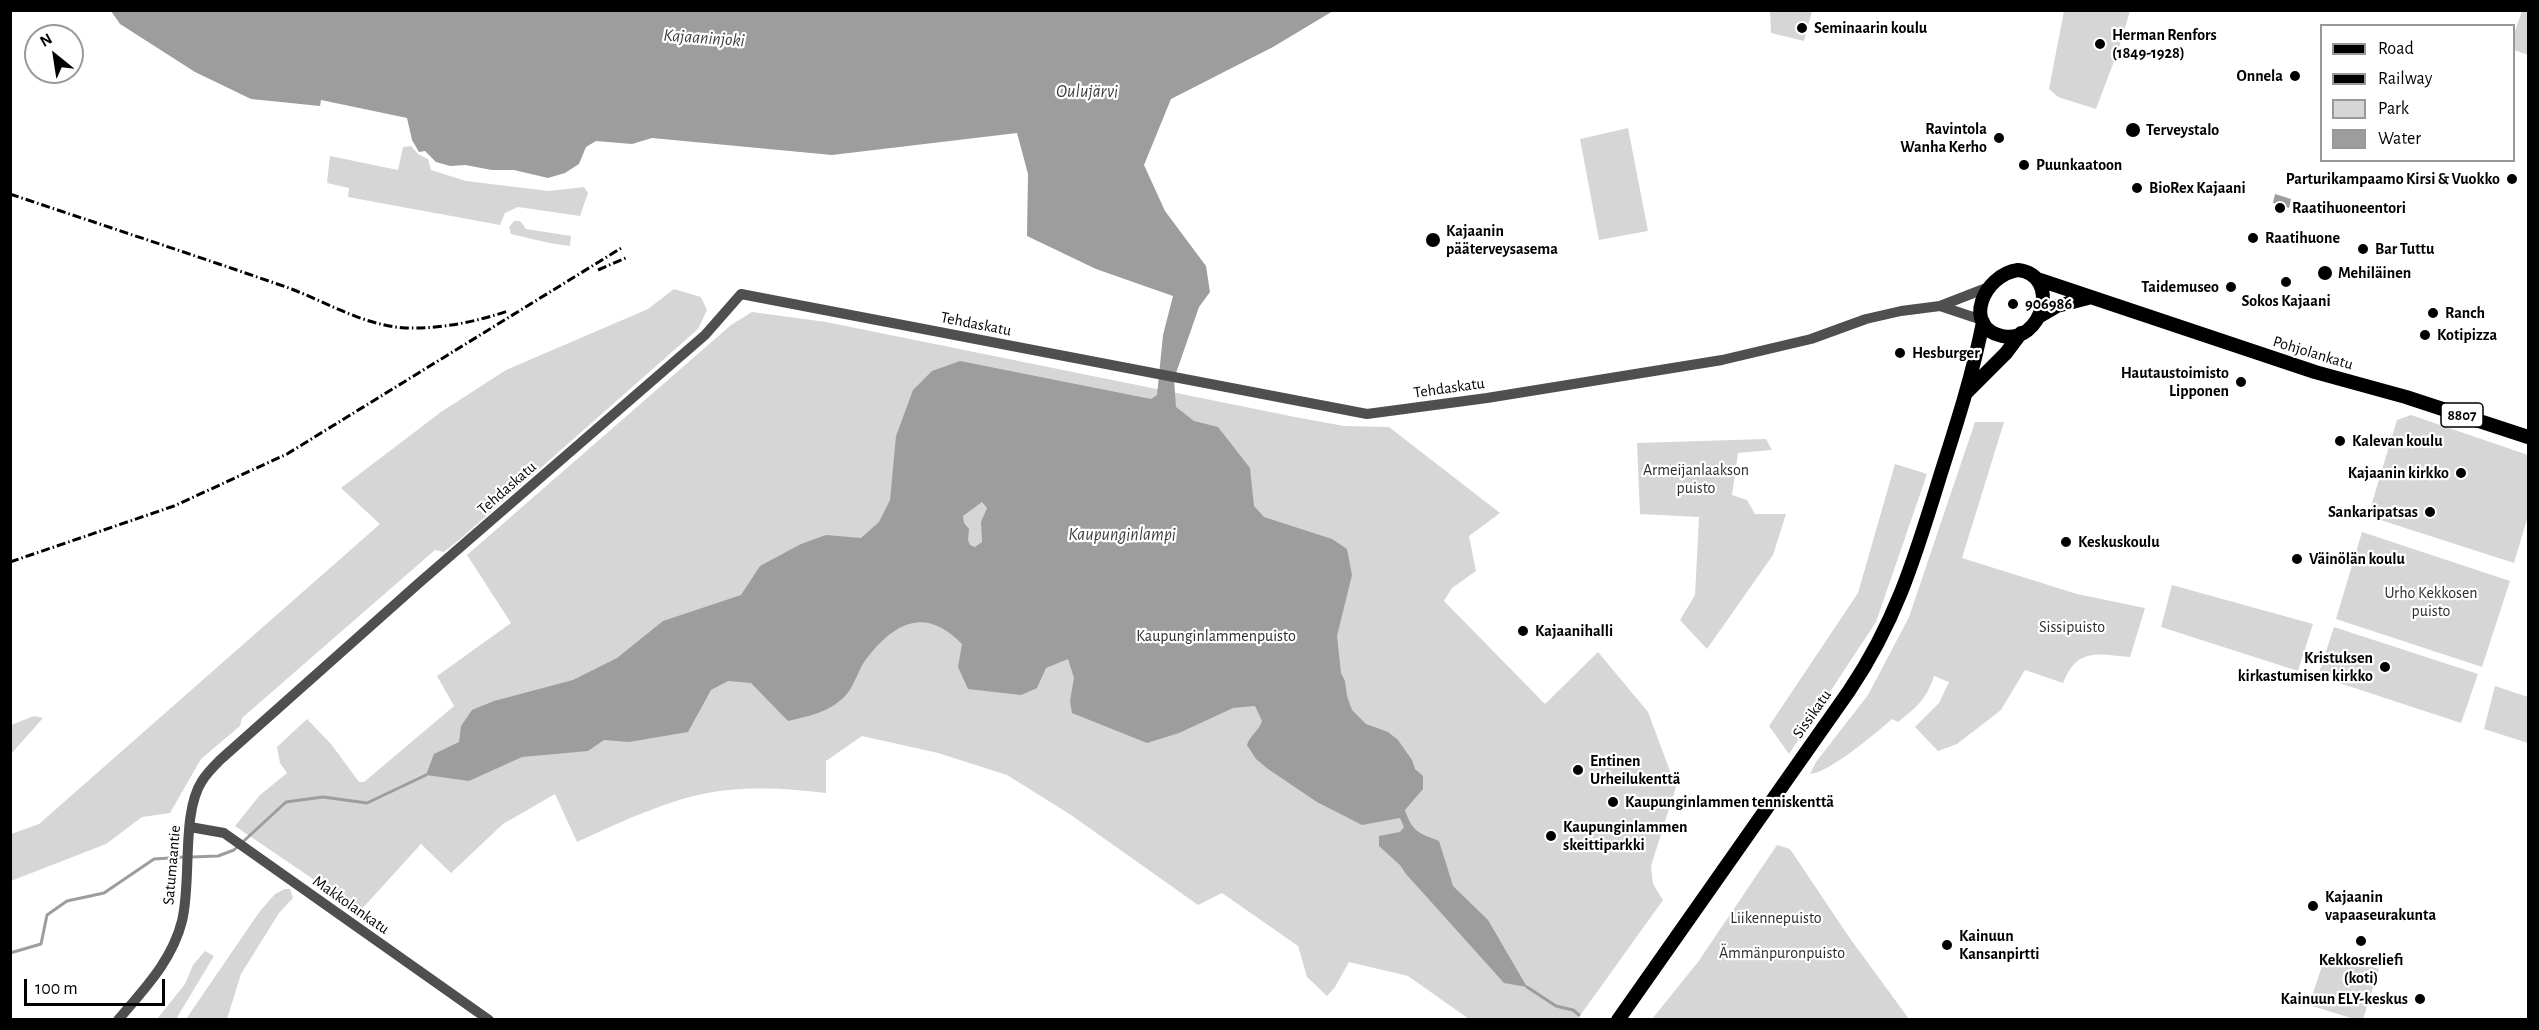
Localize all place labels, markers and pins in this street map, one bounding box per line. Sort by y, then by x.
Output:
place label: Seminaarin koulu [1814,18,1927,38]
marker: Seminaarin koulu [1795,21,1809,35]
place label: Herman Renfors (1849-1928) [2112,25,2217,63]
marker: Herman Renfors (1849-1928) [2093,37,2107,51]
place label: Onnela [2237,66,2283,86]
marker: Onnela [2288,69,2302,83]
place label: Ravintola Wanha Kerho [1900,119,1987,157]
place label: Terveystalo [2146,120,2219,140]
marker: Terveystalo [2124,121,2142,139]
marker: Ravintola Wanha Kerho [1992,131,2006,145]
place label: Puunkaatoon [2036,155,2122,175]
marker: Puunkaatoon [2017,158,2031,172]
place label: Parturikampaamo Kirsi & Vuokko [2286,169,2500,189]
marker: Parturikampaamo Kirsi & Vuokko [2505,172,2519,186]
place label: BioRex Kajaani [2149,178,2246,198]
marker: BioRex Kajaani [2130,181,2144,195]
place label: Raatihuoneentori [2292,198,2406,218]
marker: Raatihuoneentori [2273,201,2287,215]
place label: Kajaanin pääterveysasema [1446,221,1558,259]
place label: Raatihuone [2265,228,2340,248]
marker: Kajaanin pääterveysasema [1424,231,1442,249]
marker: Raatihuone [2246,231,2260,245]
place label: Bar Tuttu [2375,239,2434,259]
marker: Bar Tuttu [2356,242,2370,256]
place label: Mehiläinen [2338,263,2411,283]
marker: Mehiläinen [2316,264,2334,282]
marker: Sokos Kajaani [2279,275,2293,289]
place label: Taidemuseo [2141,277,2219,297]
marker: Taidemuseo [2224,280,2238,294]
place label: Sokos Kajaani [2241,291,2331,311]
place label: 906986 [2025,294,2072,314]
marker: 906986 [2006,297,2020,311]
place label: Ranch [2445,303,2485,323]
marker: Ranch [2426,306,2440,320]
place label: Kotipizza [2437,325,2497,345]
marker: Kotipizza [2418,328,2432,342]
place label: Hesburger [1912,343,1980,363]
marker: Hesburger [1893,346,1907,360]
place label: Hautaustoimisto Lipponen [2121,363,2229,401]
marker: Hautaustoimisto Lipponen [2234,375,2248,389]
place label: Kalevan koulu [2352,431,2443,451]
marker: Kalevan koulu [2333,434,2347,448]
place label: Kajaanin kirkko [2348,463,2449,483]
marker: Kajaanin kirkko [2454,466,2468,480]
place label: Sankaripatsas [2328,502,2418,522]
marker: Sankaripatsas [2423,505,2437,519]
place label: Keskuskoulu [2078,532,2160,552]
marker: Keskuskoulu [2059,535,2073,549]
place label: Väinölän koulu [2309,549,2405,569]
marker: Väinölän koulu [2290,552,2304,566]
place label: Kajaanihalli [1535,621,1613,641]
marker: Kajaanihalli [1516,624,1530,638]
place label: Kristuksen kirkastumisen kirkko [2238,648,2373,686]
marker: Kristuksen kirkastumisen kirkko [2378,660,2392,674]
place label: Entinen Urheilukenttä [1590,751,1680,789]
marker: Entinen Urheilukenttä [1571,763,1585,777]
place label: Kaupunginlammen tenniskenttä [1625,792,1834,812]
marker: Kaupunginlammen tenniskenttä [1606,795,1620,809]
place label: Kaupunginlammen skeittiparkki [1563,817,1687,855]
marker: Kaupunginlammen skeittiparkki [1544,829,1558,843]
place label: Kajaanin vapaaseurakunta [2325,887,2436,925]
marker: Kajaanin vapaaseurakunta [2306,899,2320,913]
place label: Kainuun Kansanpirtti [1959,926,2040,964]
marker: Kekkosreliefi (koti) [2354,934,2368,948]
marker: Kainuun Kansanpirtti [1940,938,1954,952]
place label: Kekkosreliefi (koti) [2319,950,2403,988]
place label: Kainuun ELY-keskus [2281,989,2408,1009]
marker: Kainuun ELY-keskus [2413,992,2427,1006]

